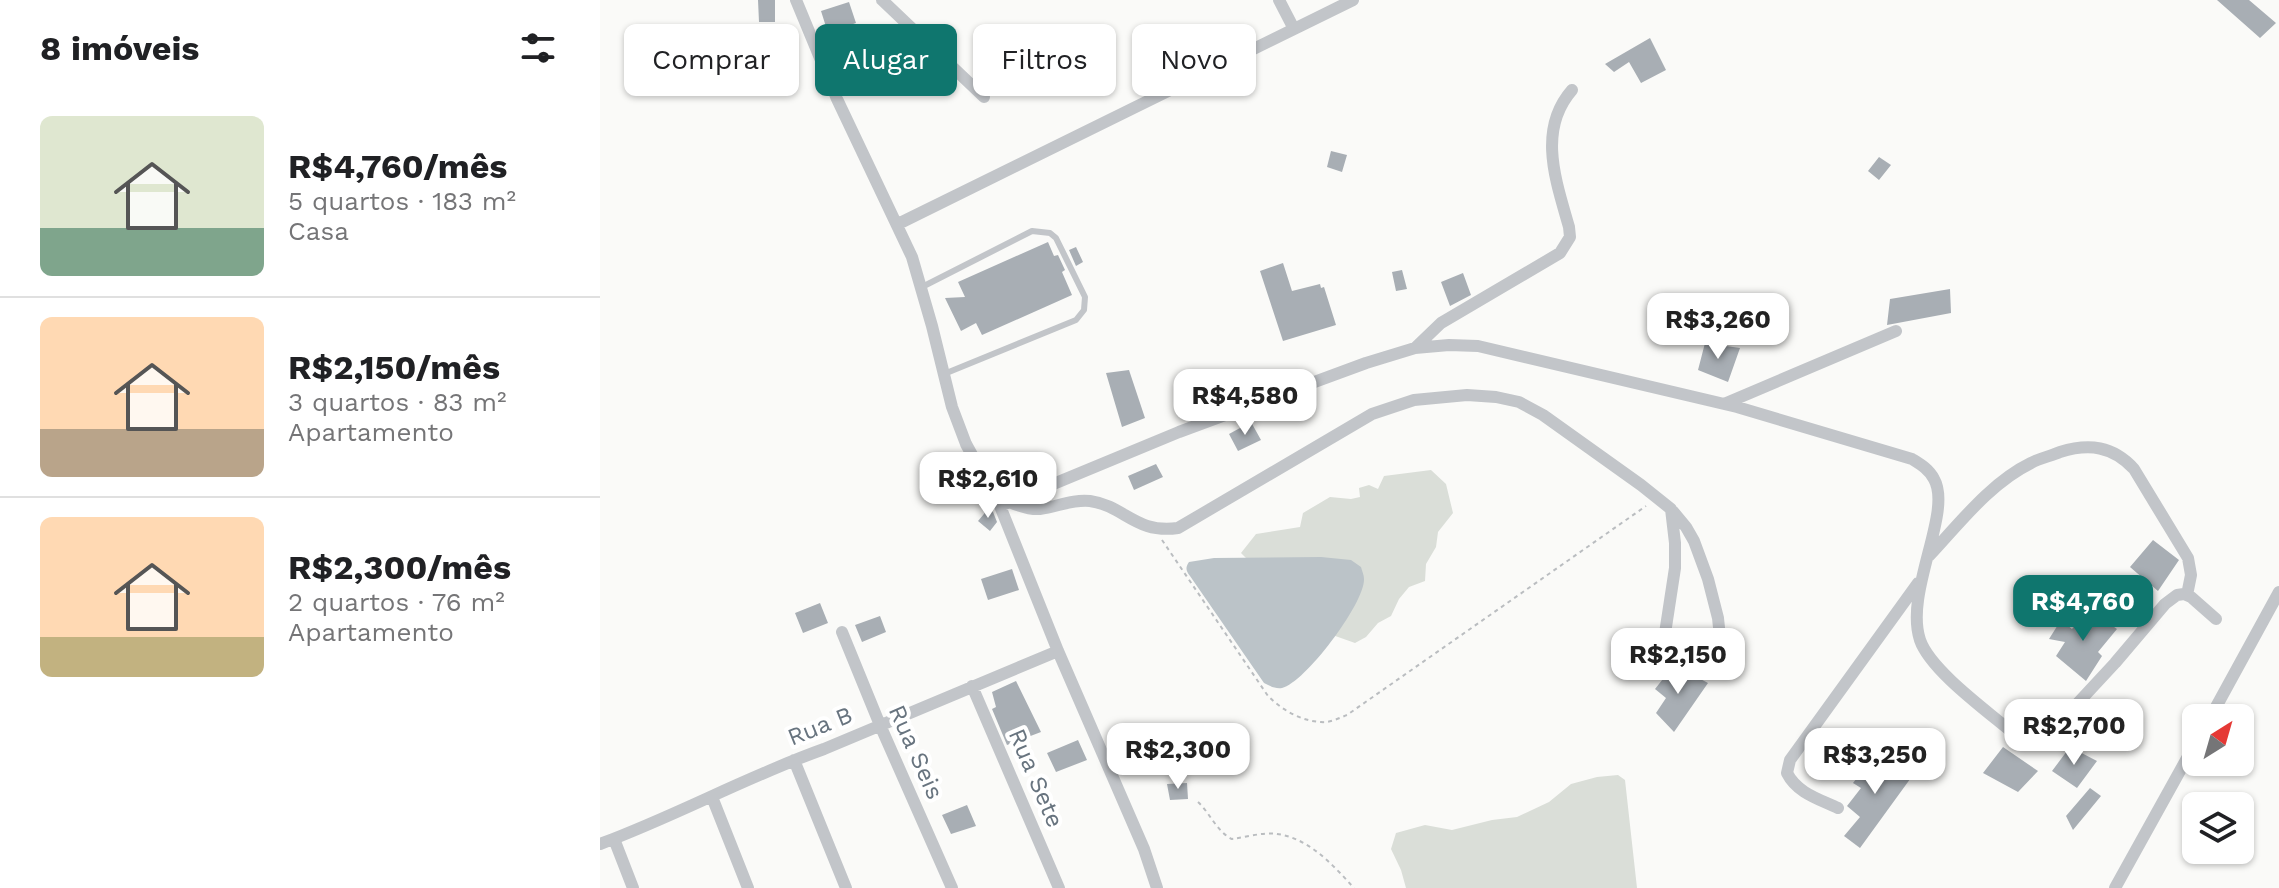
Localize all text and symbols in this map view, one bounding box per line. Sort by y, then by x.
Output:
chip: Comprar [624,24,799,96]
chip: Alugar [815,24,957,96]
chip: Filtros [973,24,1116,96]
chip: Novo [1132,24,1256,96]
icon: filters [516,26,560,70]
text: 8 imóveis [40,28,199,68]
text: R$4,760/mês [288,146,507,186]
icon: home [104,148,200,244]
text: 5 quartos · 183 m² [288,186,516,216]
text: Casa [288,216,349,246]
pin: R$3,260 [1644,293,1792,361]
text: R$3,260 [1665,304,1771,334]
text: R$2,150/mês [288,347,500,387]
icon: home [104,349,200,445]
pin: R$4,580 [1171,369,1319,437]
text: R$4,580 [1191,380,1299,410]
text: 3 quartos · 83 m² [288,387,507,417]
text: Apartamento [288,417,454,447]
pin: R$2,610 [914,452,1062,520]
text: R$2,610 [938,463,1038,493]
text: R$2,300/mês [288,547,511,587]
icon: home [104,549,200,645]
pin: R$4,760 [2009,575,2157,643]
text: R$4,760 [2031,586,2135,616]
text: 2 quartos · 76 m² [288,587,505,617]
text: Apartamento [288,617,454,647]
pin: R$2,150 [1604,628,1752,696]
text: R$2,150 [1629,639,1727,669]
pin: R$2,700 [2000,699,2148,767]
street label: Rua B [784,700,856,752]
street label: Rua Seis [883,701,949,803]
north arrow [2182,704,2254,776]
map controls [2182,704,2254,864]
text: R$2,700 [2022,710,2126,740]
pin: R$2,300 [1104,723,1252,791]
street label: Rua Sete [1003,724,1069,832]
pin: R$3,250 [1801,728,1949,796]
text: R$2,300 [1125,734,1231,764]
text: R$3,250 [1823,739,1927,769]
button: layers [2182,792,2254,864]

